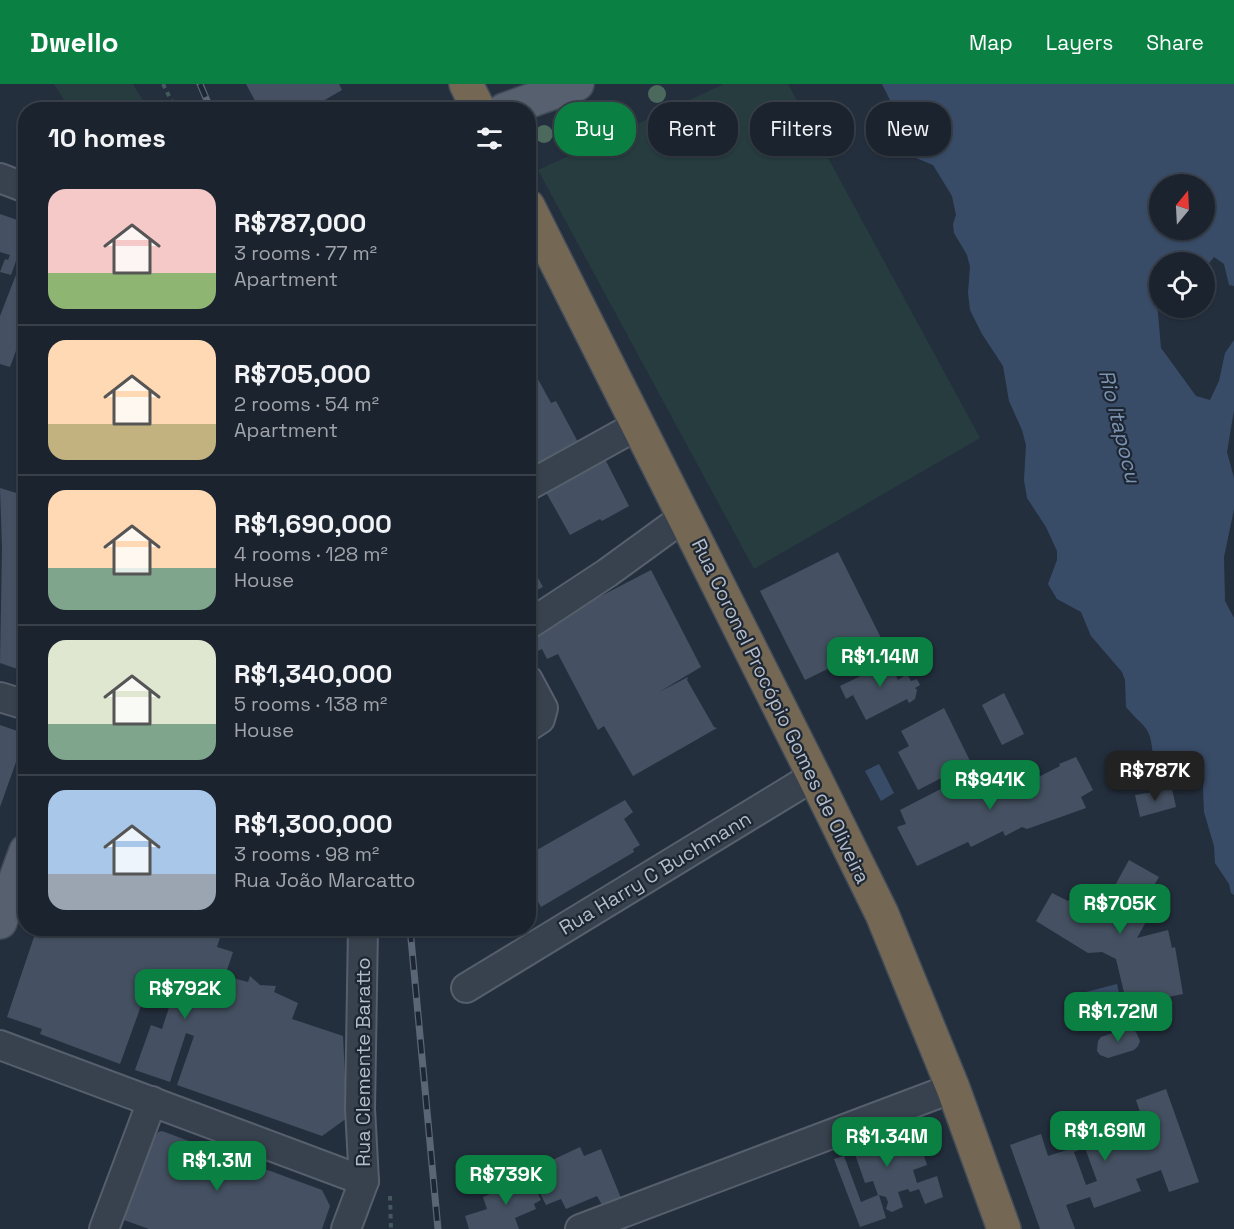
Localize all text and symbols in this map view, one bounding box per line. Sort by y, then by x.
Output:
text: Dwello [30,24,119,60]
text: Map [969,29,1013,56]
text: Layers [1046,29,1113,56]
text: Share [1146,29,1204,56]
chip: Buy [554,102,636,156]
chip: Rent [648,102,738,156]
chip: Filters [750,102,854,156]
chip: New [866,102,951,156]
text: 10 homes [48,121,166,155]
icon: filters [473,122,506,155]
north arrow [1149,174,1215,240]
map controls [1149,174,1215,318]
text: R$787,000 [234,206,366,240]
icon: home [96,213,168,285]
text: 3 rooms · 77 m² [234,240,377,266]
button: locate [1149,252,1215,318]
text: Apartment [234,266,338,292]
text: R$705,000 [234,357,371,391]
icon: home [96,364,168,436]
water label: Rio Itapocu [1093,367,1147,486]
text: 2 rooms · 54 m² [234,391,379,417]
text: Apartment [234,417,338,443]
text: R$1,690,000 [234,507,392,541]
icon: home [96,514,168,586]
street label: Rua Coronel Procópio Gomes de Oliveira [686,534,876,888]
text: 4 rooms · 128 m² [234,541,388,567]
text: House [234,567,294,593]
pin: R$1.14M [825,637,935,688]
text: R$1.14M [841,643,919,669]
text: R$1,340,000 [234,657,392,691]
icon: home [96,664,168,736]
text: 5 rooms · 138 m² [234,691,387,717]
text: House [234,717,294,743]
pin: R$787K [1106,751,1204,802]
text: R$787K [1119,757,1191,783]
pin: R$941K [941,760,1039,811]
text: R$941K [955,766,1025,792]
street label: Rua Harry C Buchmann [554,805,756,941]
text: R$1,300,000 [234,807,393,841]
icon: home [96,814,168,886]
text: 3 rooms · 98 m² [234,841,379,867]
text: Rua João Marcatto [234,867,415,893]
pin: R$705K [1071,884,1169,935]
text: R$705K [1083,890,1157,916]
street label: Rua Clemente Baratto [350,957,376,1167]
pin: R$792K [136,969,234,1020]
text: R$792K [149,975,221,1001]
pin: R$1.72M [1063,992,1173,1043]
text: R$1.72M [1078,998,1158,1024]
pin: R$1.69M [1050,1111,1160,1162]
pin: R$1.34M [832,1117,942,1168]
text: R$1.69M [1064,1117,1146,1143]
text: R$1.34M [846,1123,928,1149]
pin: R$1.3M [168,1141,266,1192]
text: R$1.3M [182,1147,252,1173]
pin: R$739K [457,1155,555,1206]
text: R$739K [470,1161,542,1187]

